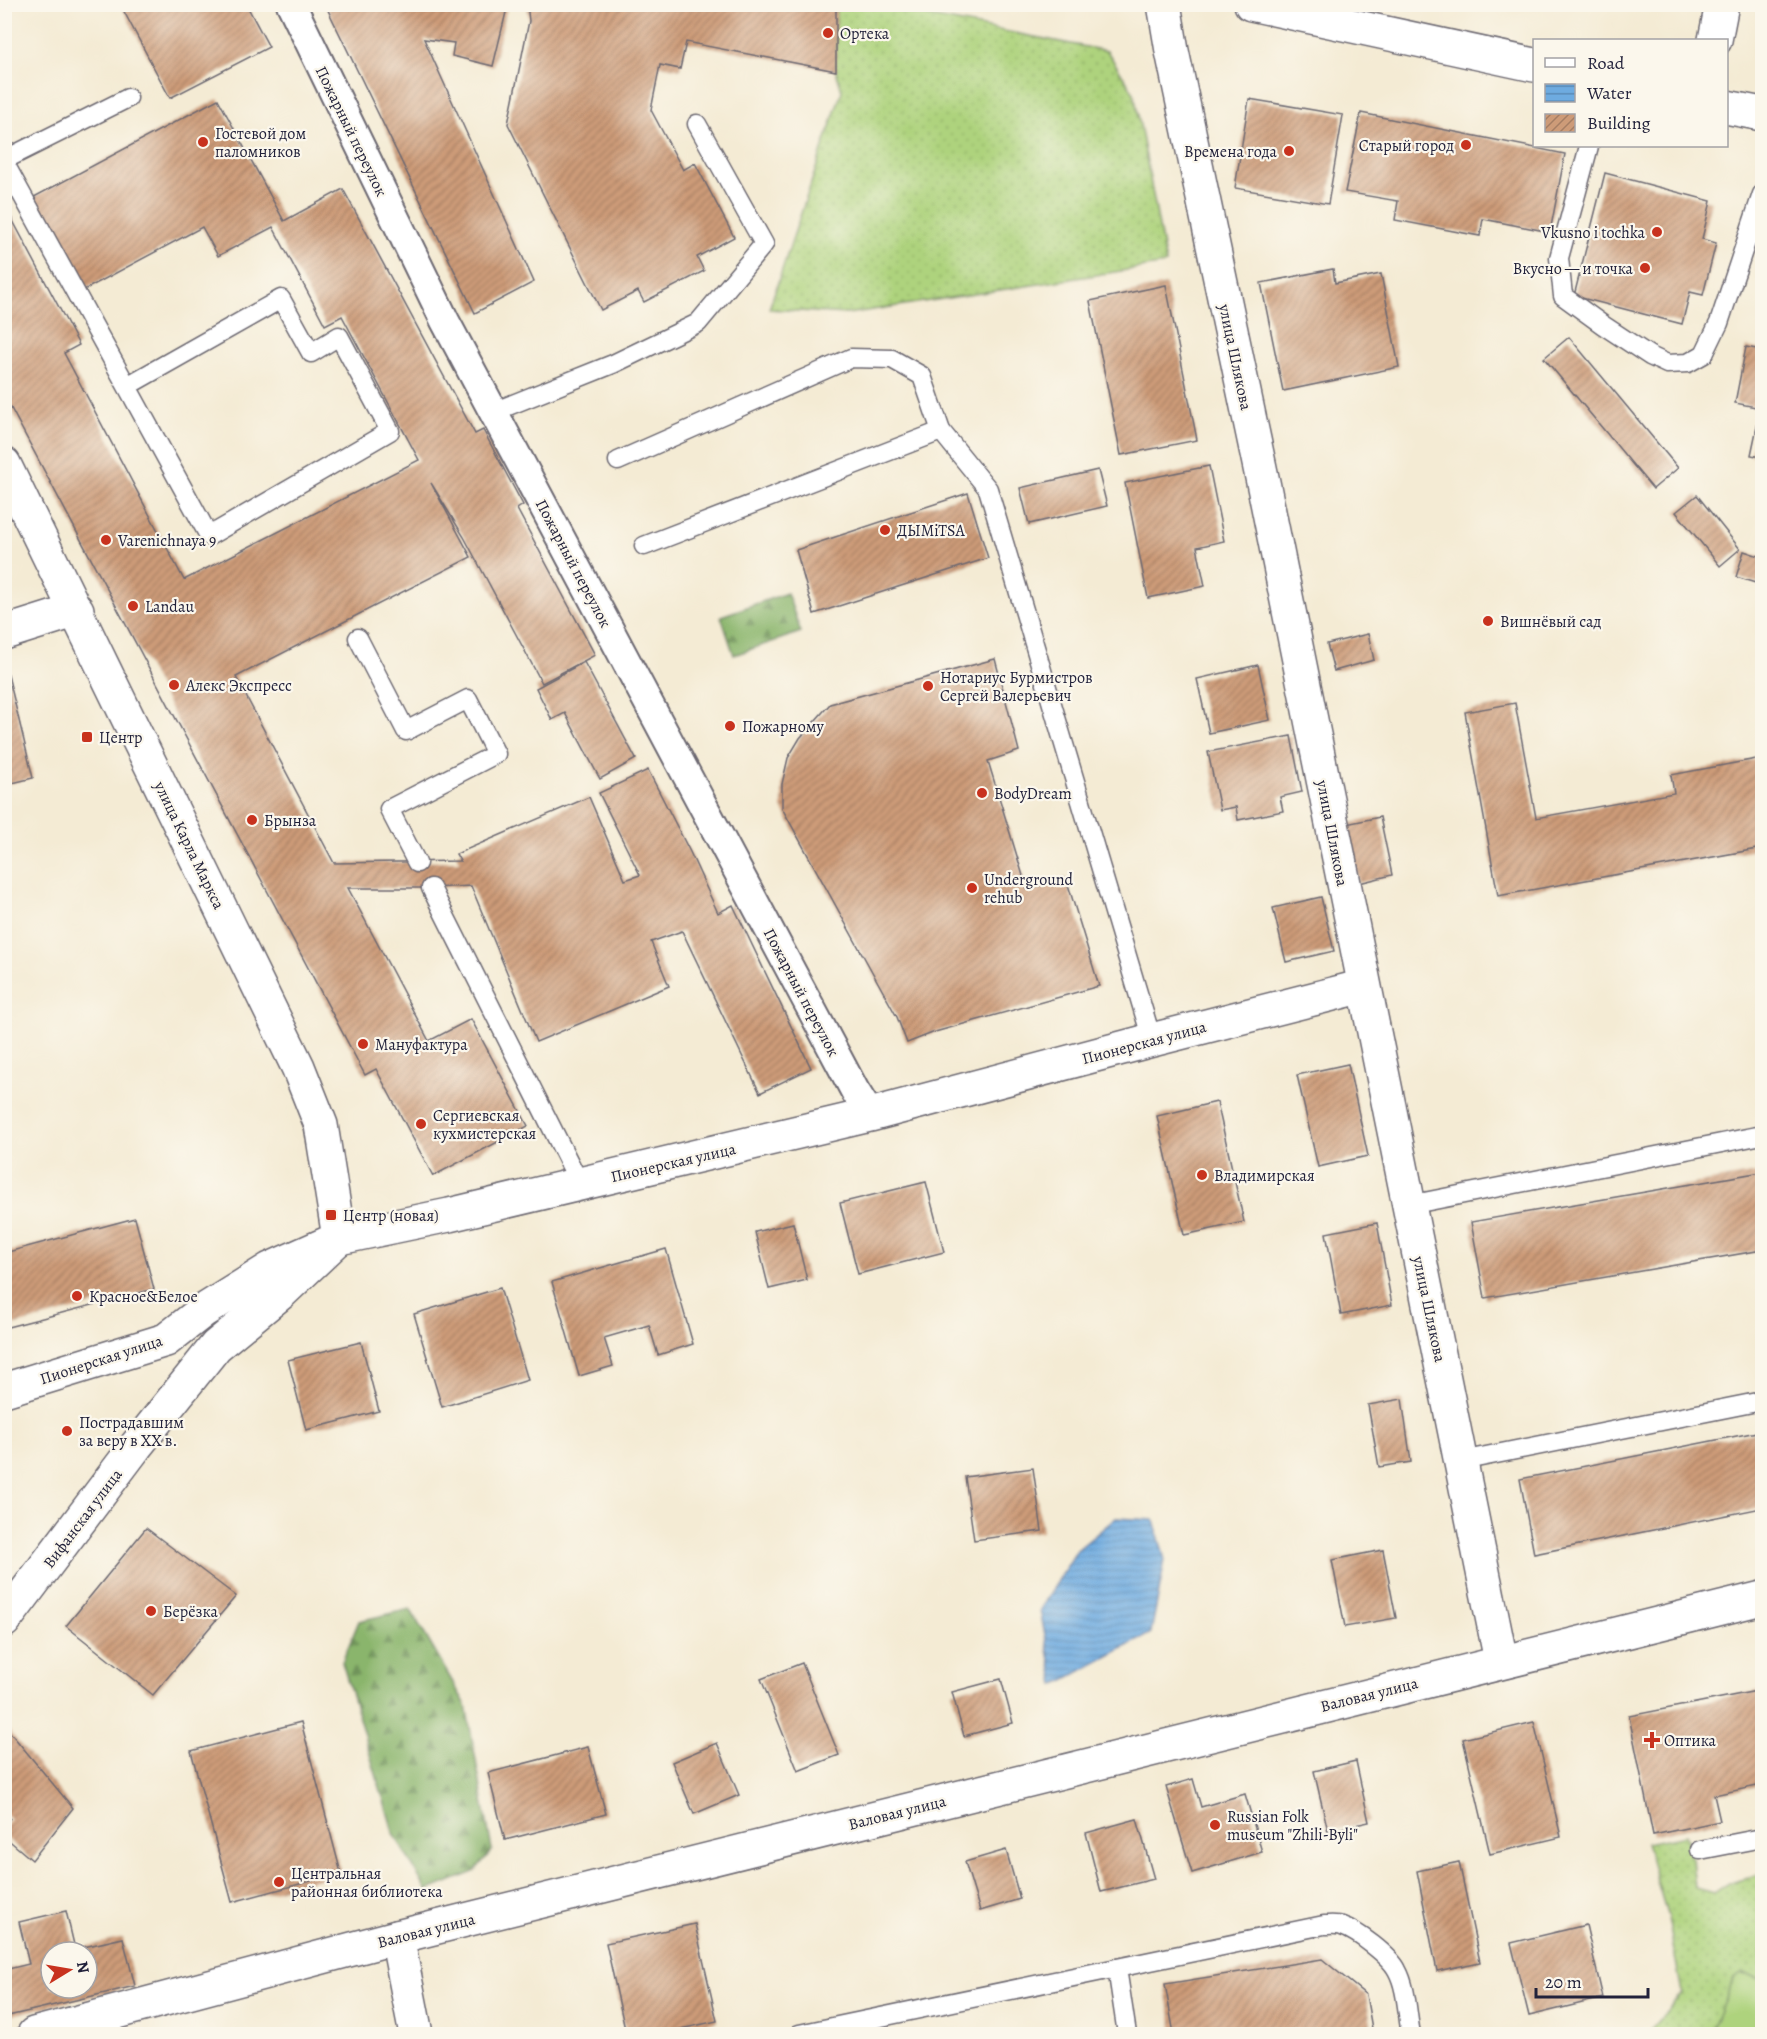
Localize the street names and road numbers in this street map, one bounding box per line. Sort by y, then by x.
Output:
street label: Пожарный переулок [310,63,392,200]
street label: улица Шлякова [1213,301,1257,413]
street label: Пожарный переулок [530,495,616,632]
street label: улица Карла Маркса [148,777,230,914]
street label: улица Шлякова [1311,777,1353,889]
street label: Пожарный переулок [758,924,844,1061]
street label: Пионерская улица [1080,1016,1209,1070]
street label: Пионерская улица [609,1138,739,1188]
street label: улица Шлякова [1407,1253,1451,1365]
street label: Пионерская улица [37,1330,166,1390]
street label: Вифанская улица [38,1464,128,1573]
street label: Валовая улица [1318,1672,1421,1718]
street label: Валовая улица [846,1790,949,1836]
street label: Валовая улица [375,1908,478,1954]

